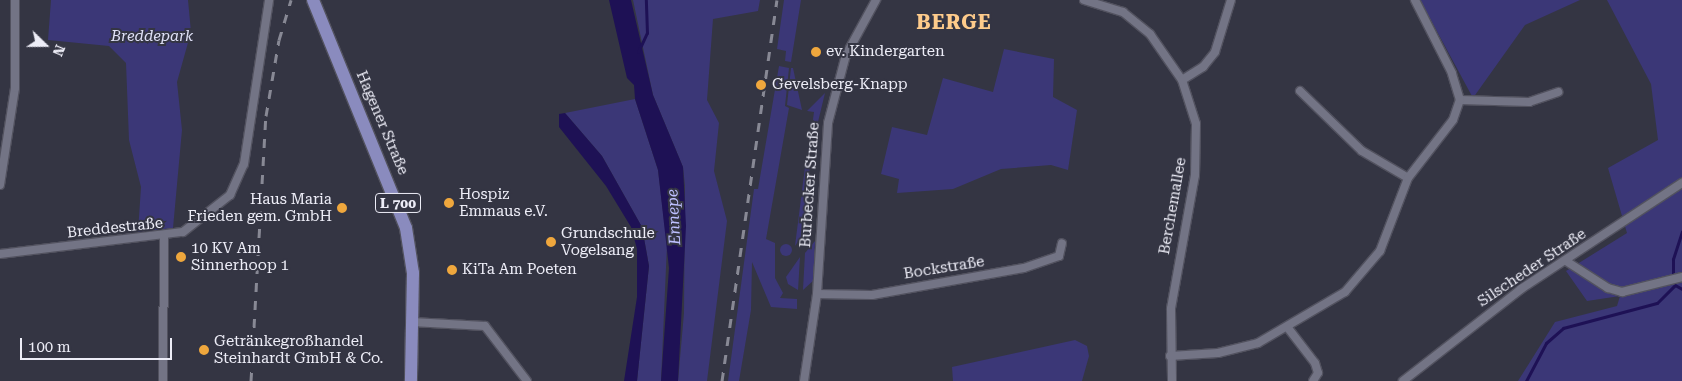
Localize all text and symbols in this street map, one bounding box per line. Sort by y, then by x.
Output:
district label: BERGE [916,10,992,34]
north arrow [20,20,70,70]
park label: Breddepark [111,28,193,46]
text: N [49,43,68,59]
place label: ev. Kindergarten [826,43,945,61]
marker: ev. Kindergarten [810,46,822,58]
street label: Hagener Straße [352,68,412,178]
place label: Gevelsberg-Knapp [772,76,908,94]
marker: Gevelsberg-Knapp [754,78,768,92]
street label: Burbecker Straße [797,122,823,248]
street label: Berchemallee [1156,156,1190,256]
place label: Hospiz Emmaus e.V. [459,185,548,220]
water label: Ennepe [663,189,685,245]
place label: Haus Maria Frieden gem. GmbH [187,190,332,225]
road number: L 700 [374,192,422,214]
marker: Hospiz Emmaus e.V. [443,197,455,209]
marker: Haus Maria Frieden gem. GmbH [336,202,348,214]
street label: Breddestraße [66,214,164,242]
place label: Grundschule Vogelsang [561,224,655,259]
street label: Silscheder Straße [1474,225,1590,311]
marker: Grundschule Vogelsang [545,236,557,248]
place label: 10 KV Am Sinnerhoop 1 [191,239,289,274]
marker: 10 KV Am Sinnerhoop 1 [175,251,187,263]
street label: Bockstraße [902,253,986,283]
place label: KiTa Am Poeten [462,261,577,279]
marker: KiTa Am Poeten [446,264,458,276]
scale bar [22,328,175,360]
place label: Getränkegroßhandel Steinhardt GmbH & Co. [214,332,383,367]
text: 100 m [28,338,71,356]
marker: Getränkegroßhandel Steinhardt GmbH & Co. [198,344,210,356]

